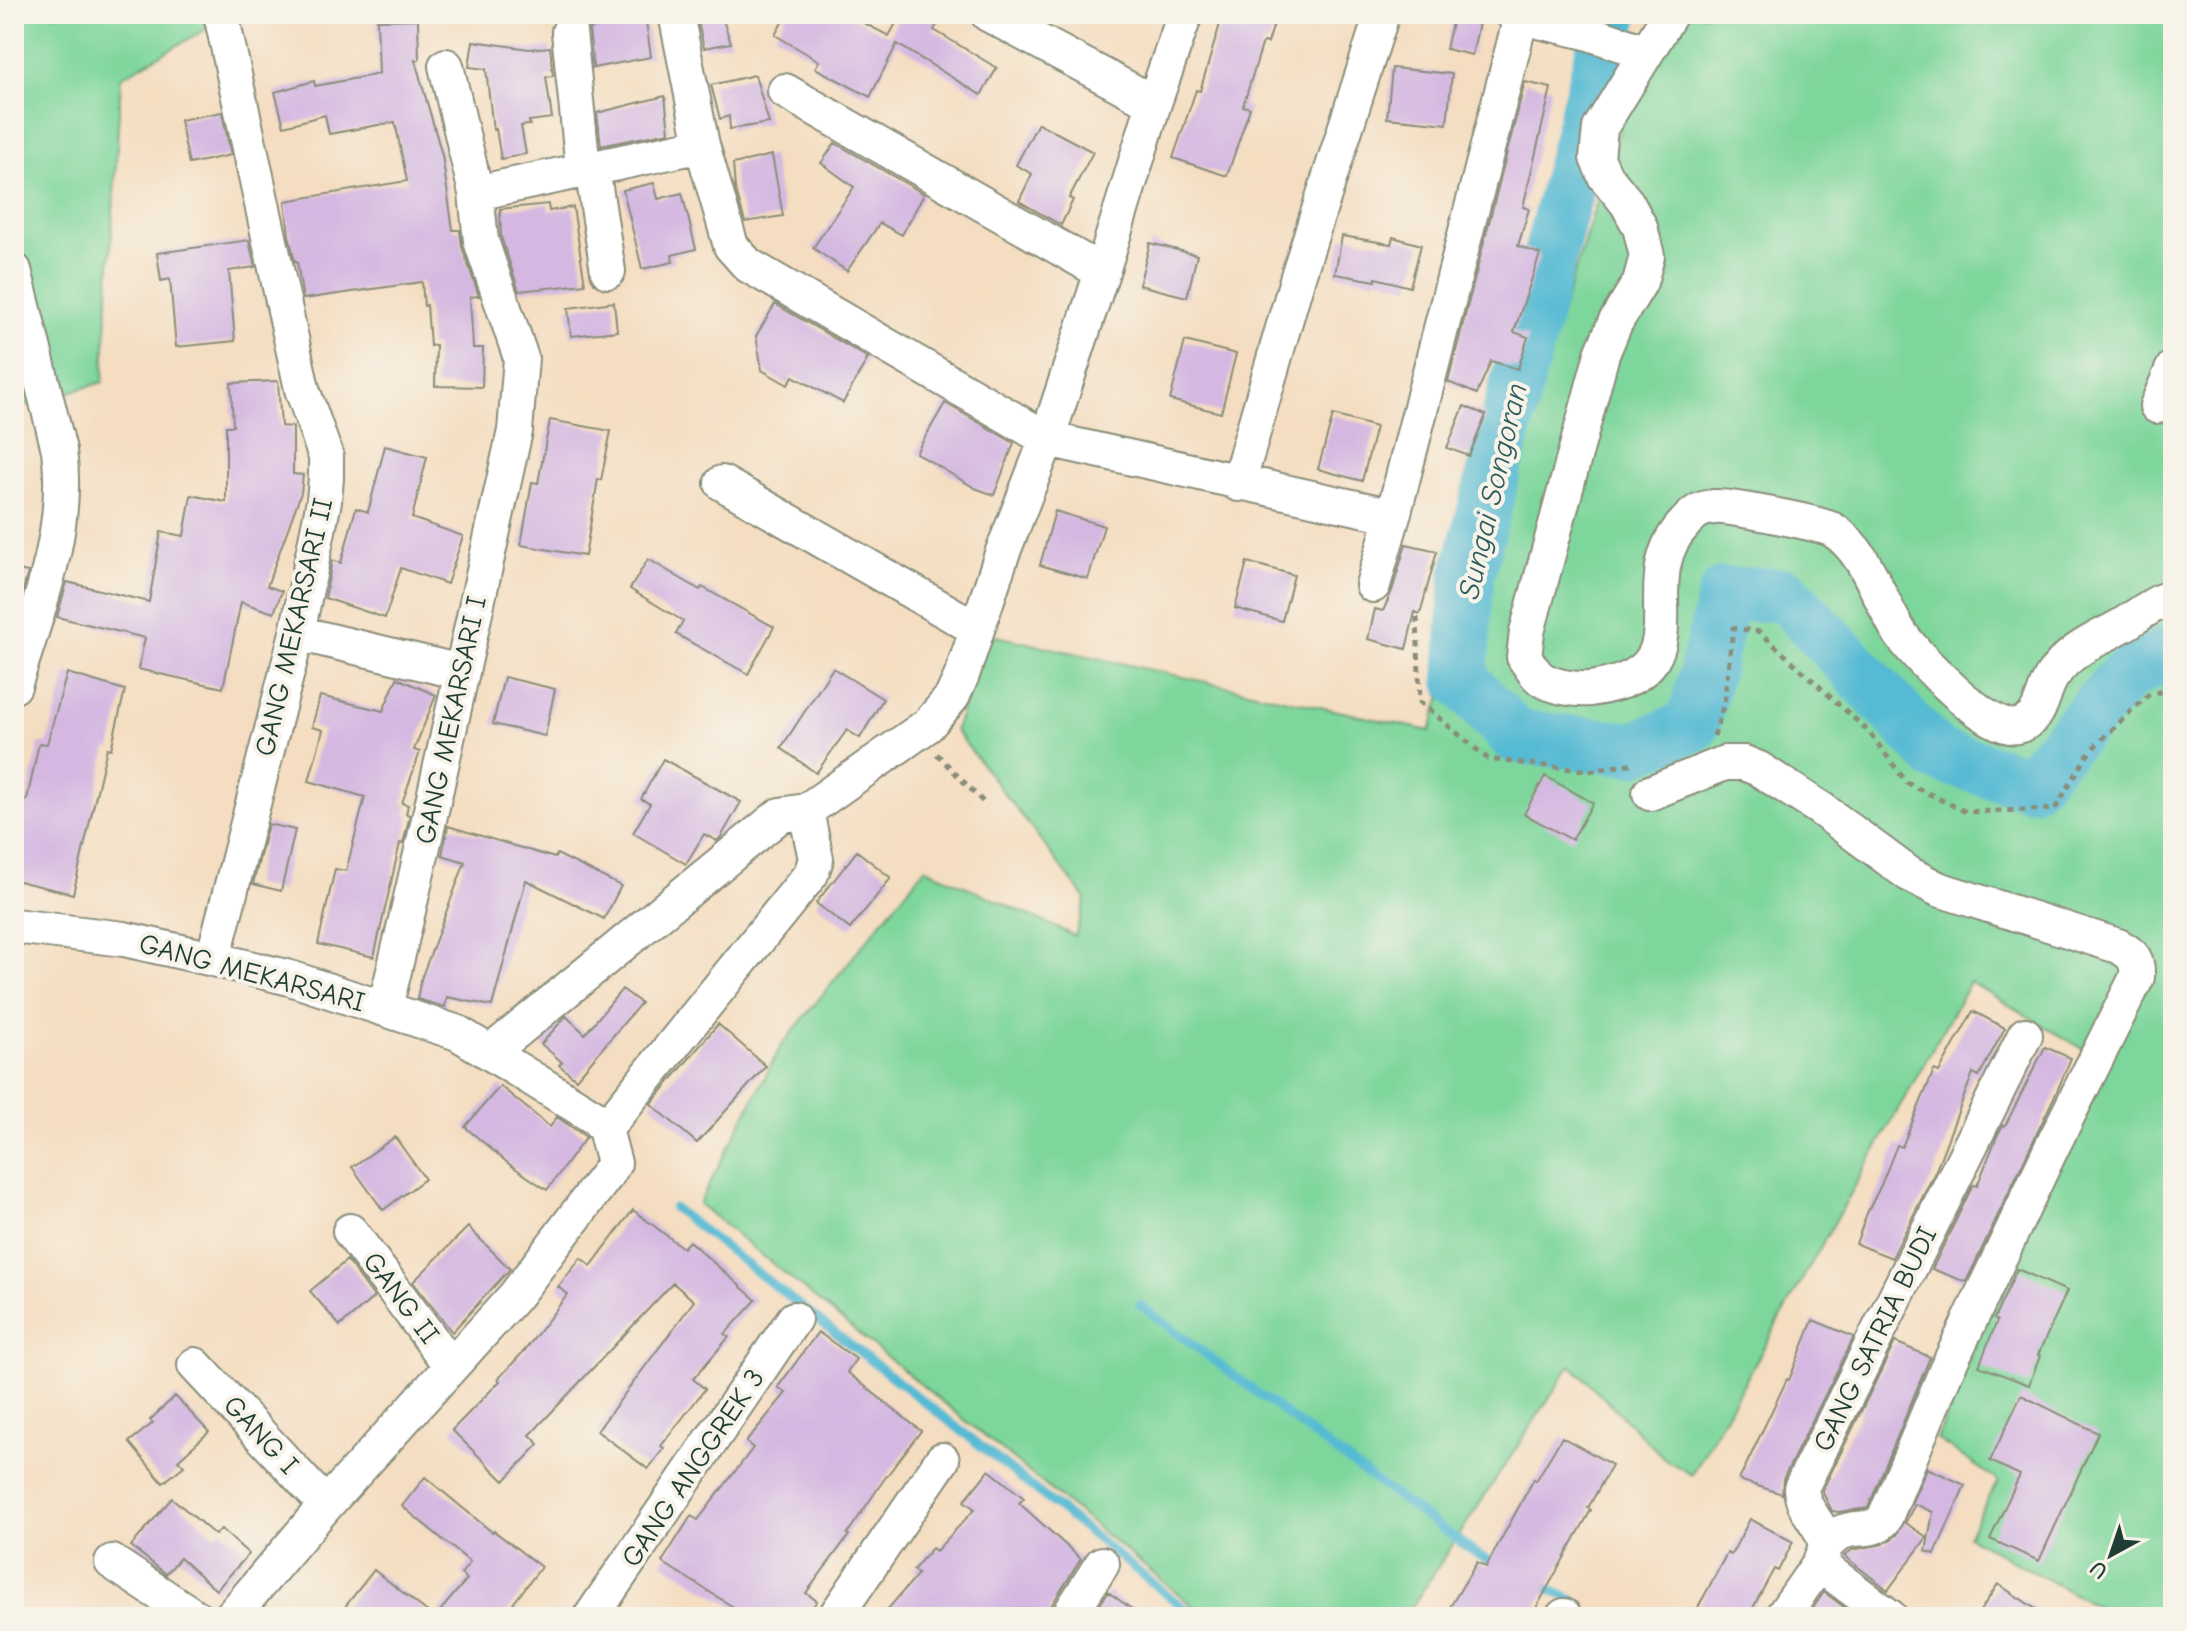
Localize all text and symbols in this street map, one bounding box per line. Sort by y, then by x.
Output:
water label: Sungai Songoran [1451,380,1535,602]
street label: GANG MEKARSARI II [249,495,339,759]
street label: GANG MEKARSARI I [409,593,493,847]
street label: GANG MEKARSARI [136,927,368,1019]
street label: GANG SATRIA BUDI [1807,1221,1943,1457]
street label: GANG II [356,1246,446,1350]
street label: GANG ANGGREK 3 [615,1363,771,1573]
street label: GANG I [217,1389,305,1481]
north arrow [2071,1515,2151,1595]
text: U [2085,1555,2113,1584]

